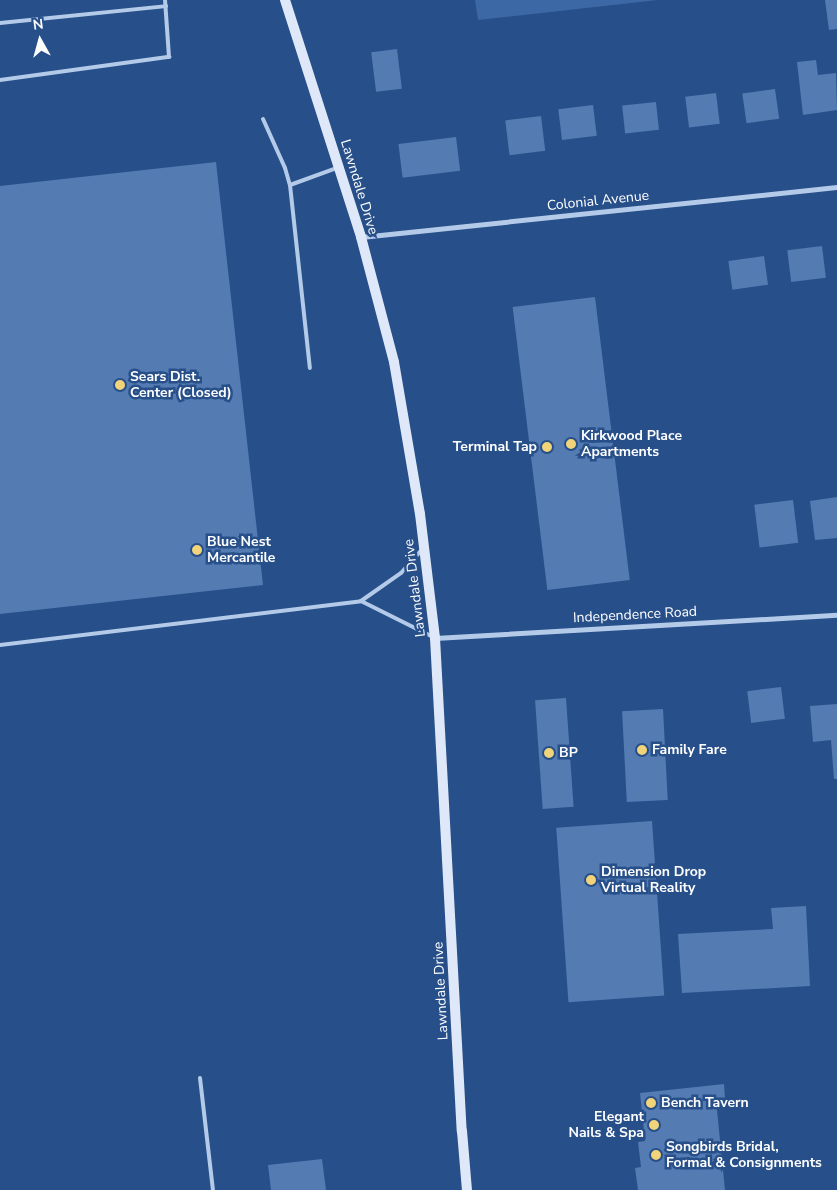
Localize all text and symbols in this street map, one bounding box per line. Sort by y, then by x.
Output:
north arrow [15,15,65,65]
text: N [32,15,44,35]
street label: Lawndale Drive [337,137,381,237]
street label: Colonial Avenue [546,187,650,215]
place label: Sears Dist. Center (Closed) [130,369,232,402]
marker: Sears Dist. Center (Closed) [114,379,126,391]
place label: Kirkwood Place Apartments [581,428,682,461]
marker: Kirkwood Place Apartments [565,438,577,450]
place label: Terminal Tap [453,439,537,455]
marker: Terminal Tap [541,441,553,453]
place label: Blue Nest Mercantile [207,534,275,566]
street label: Lawndale Drive [401,538,429,638]
marker: Blue Nest Mercantile [191,544,203,556]
street label: Independence Road [573,603,697,627]
place label: Family Fare [652,742,727,758]
marker: Family Fare [636,744,648,756]
place label: BP [559,745,578,761]
marker: BP [543,747,555,759]
place label: Dimension Drop Virtual Reality [601,864,706,896]
marker: Dimension Drop Virtual Reality [585,874,597,886]
street label: Lawndale Drive [430,941,452,1041]
place label: Bench Tavern [661,1095,749,1111]
marker: Bench Tavern [645,1097,657,1109]
place label: Elegant Nails & Spa [568,1109,644,1142]
marker: Elegant Nails & Spa [648,1119,660,1131]
place label: Songbirds Bridal, Formal & Consignments [666,1139,822,1172]
marker: Songbirds Bridal, Formal & Consignments [650,1149,662,1161]

